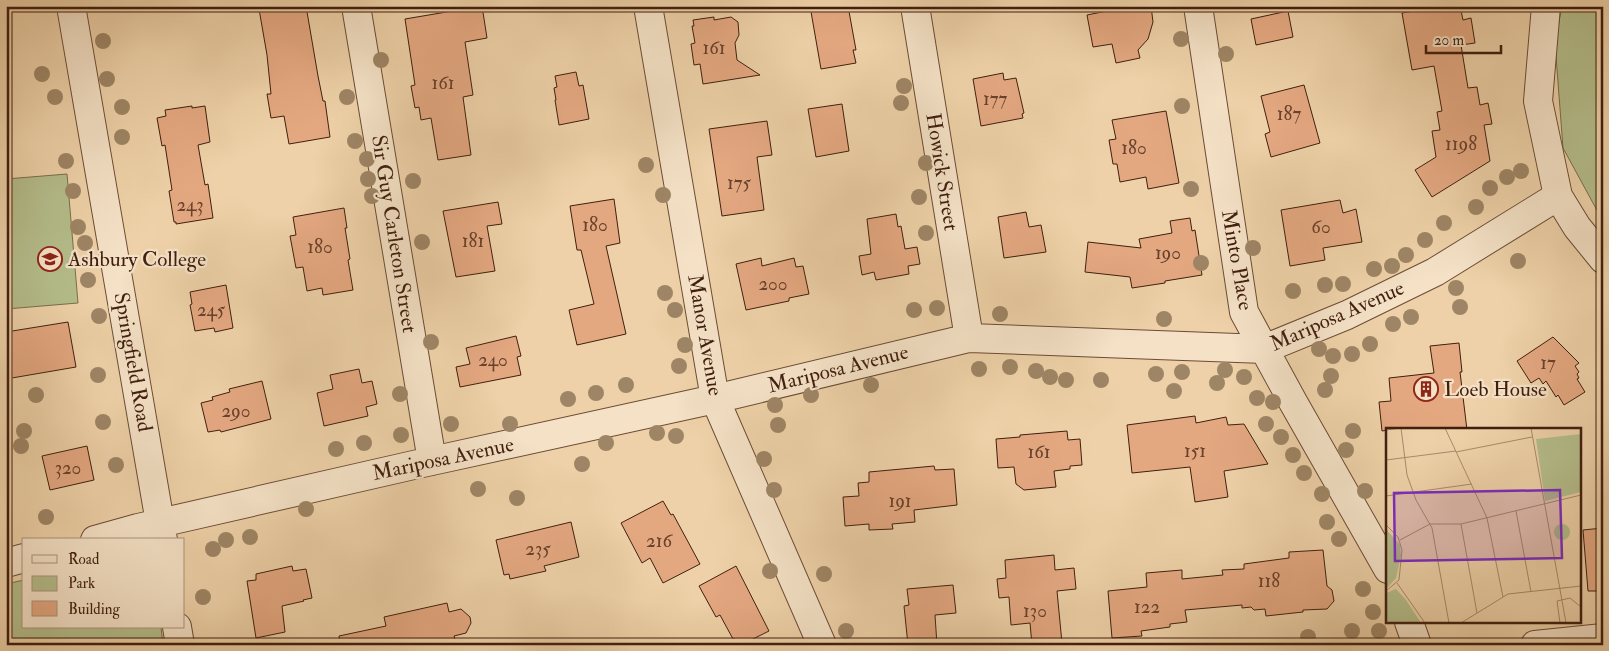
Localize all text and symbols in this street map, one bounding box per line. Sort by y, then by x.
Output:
scale bar [1426,22,1502,54]
text: 20 m [1434,31,1464,50]
house number: 161 [703,36,725,60]
house number: 161 [432,71,454,95]
house number: 177 [983,87,1007,111]
house number: 187 [1277,102,1301,126]
street label: Howick Street [919,111,965,233]
house number: 1198 [1445,132,1477,156]
street label: Sir Guy Carleton Street [365,133,423,335]
house number: 180 [1121,136,1147,160]
house number: 175 [727,171,752,195]
house number: 243 [176,193,204,217]
street label: Minto Place [1215,208,1259,313]
house number: 180 [582,213,608,237]
house number: 60 [1311,215,1331,239]
house number: 181 [462,229,484,253]
house number: 180 [307,235,333,259]
house number: 190 [1155,241,1181,265]
school or university icon: Ashbury College [37,246,63,272]
place label: Ashbury College [67,246,206,273]
street label: Manor Avenue [681,272,729,398]
house number: 200 [758,272,788,296]
street label: Mariposa Avenue [1266,274,1408,358]
street label: Springfield Road [107,290,159,434]
house number: 245 [197,298,226,322]
street label: Mariposa Avenue [765,338,911,400]
house number: 240 [478,348,508,372]
house number: 17 [1540,351,1556,375]
building icon: Loeb House [1413,376,1439,402]
place label: Loeb House [1444,376,1547,403]
house number: 290 [221,399,251,423]
inset map [1386,428,1582,624]
street label: Mariposa Avenue [370,431,516,487]
house number: 151 [1184,439,1206,463]
house number: 161 [1028,440,1050,464]
house number: 320 [55,456,81,480]
house number: 191 [888,489,912,513]
house number: 216 [646,529,673,553]
house number: 235 [525,537,551,561]
legend [22,538,185,628]
text: Road [68,550,100,569]
house number: 118 [1258,569,1280,593]
text: Park [68,574,95,593]
house number: 122 [1134,595,1160,619]
house number: 130 [1023,599,1047,623]
text: Building [68,600,120,619]

